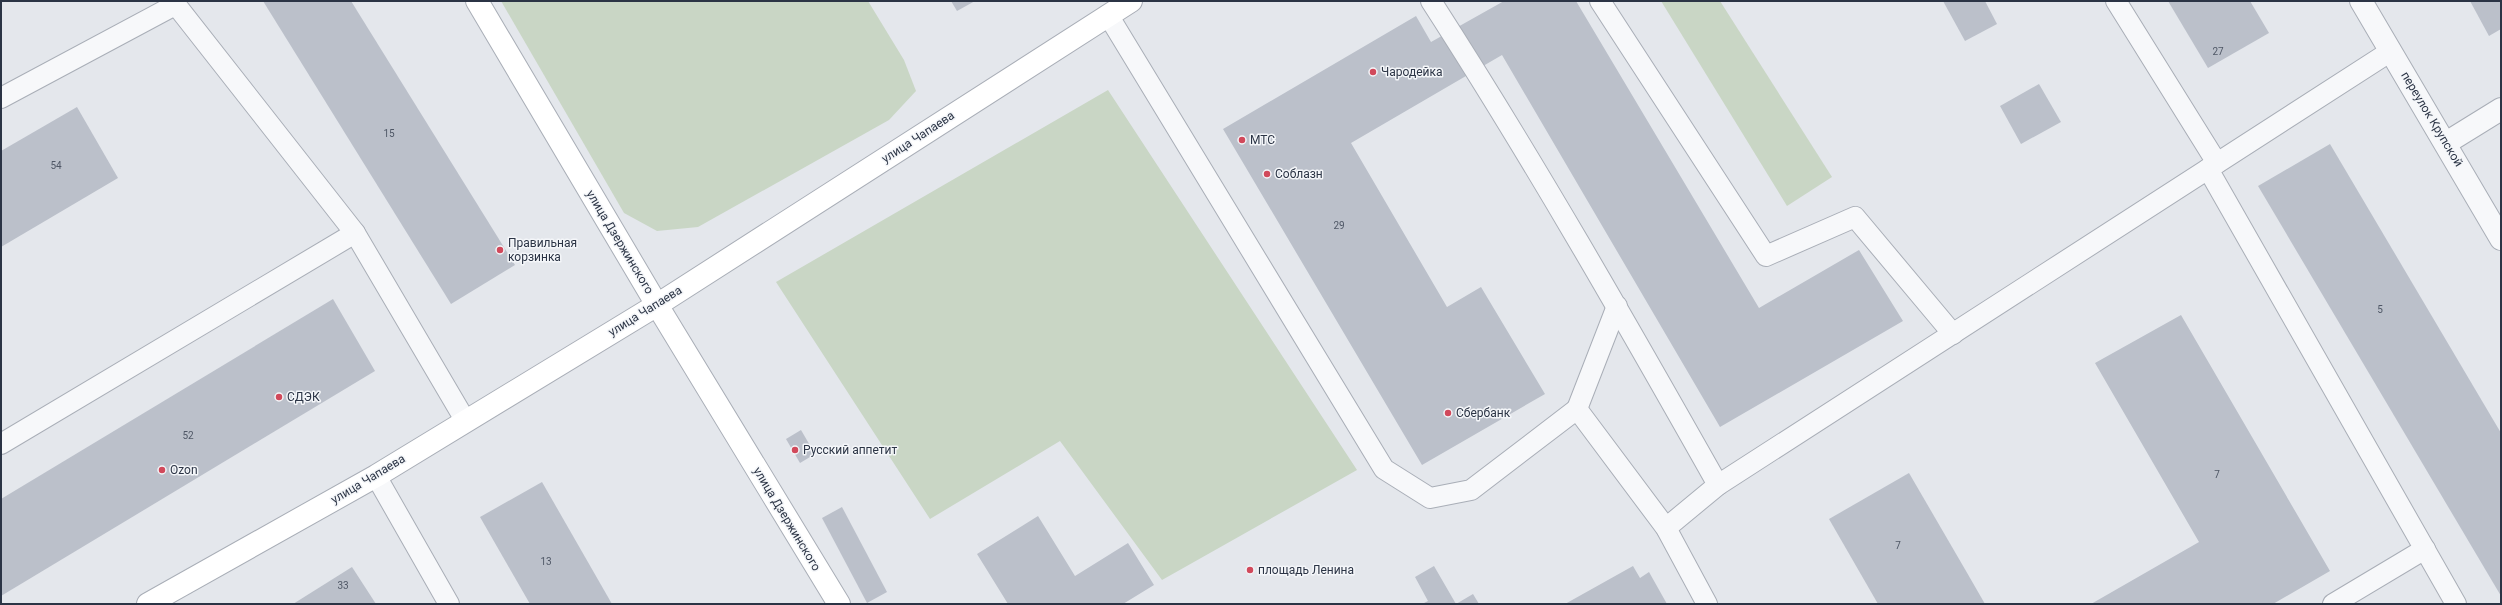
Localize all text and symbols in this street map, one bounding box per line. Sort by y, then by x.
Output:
house number: 27 [2212,46,2224,57]
place label: Чародейка [1381,65,1442,79]
marker: Чародейка [1368,67,1378,77]
street label: переулок Крупской [2398,69,2466,169]
street label: улица Чапаева [879,108,957,166]
house number: 15 [383,128,395,139]
place label: МТС [1250,133,1275,147]
marker: МТС [1237,135,1247,145]
house number: 54 [50,160,62,171]
place label: Соблазн [1275,167,1323,181]
marker: Соблазн [1262,169,1272,179]
street label: улица Дзержинского [584,188,657,296]
house number: 29 [1333,220,1345,231]
place label: Правильная корзинка [508,236,577,264]
marker: Правильная корзинка [495,245,505,255]
street label: улица Чапаева [606,283,684,339]
house number: 5 [2377,304,2383,315]
place label: СДЭК [287,390,320,404]
marker: СДЭК [274,392,284,402]
place label: Сбербанк [1456,406,1511,420]
marker: Сбербанк [1443,408,1453,418]
house number: 52 [182,430,194,441]
place label: Русский аппетит [803,443,898,457]
marker: Русский аппетит [790,445,800,455]
street label: улица Чапаева [328,451,408,507]
place label: Ozon [170,463,198,477]
marker: Ozon [157,465,167,475]
street label: улица Дзержинского [751,465,824,573]
house number: 7 [2214,469,2220,480]
house number: 7 [1895,540,1901,551]
house number: 13 [540,556,552,567]
place label: площадь Ленина [1258,563,1354,577]
marker: площадь Ленина [1245,565,1255,575]
house number: 33 [337,580,349,591]

